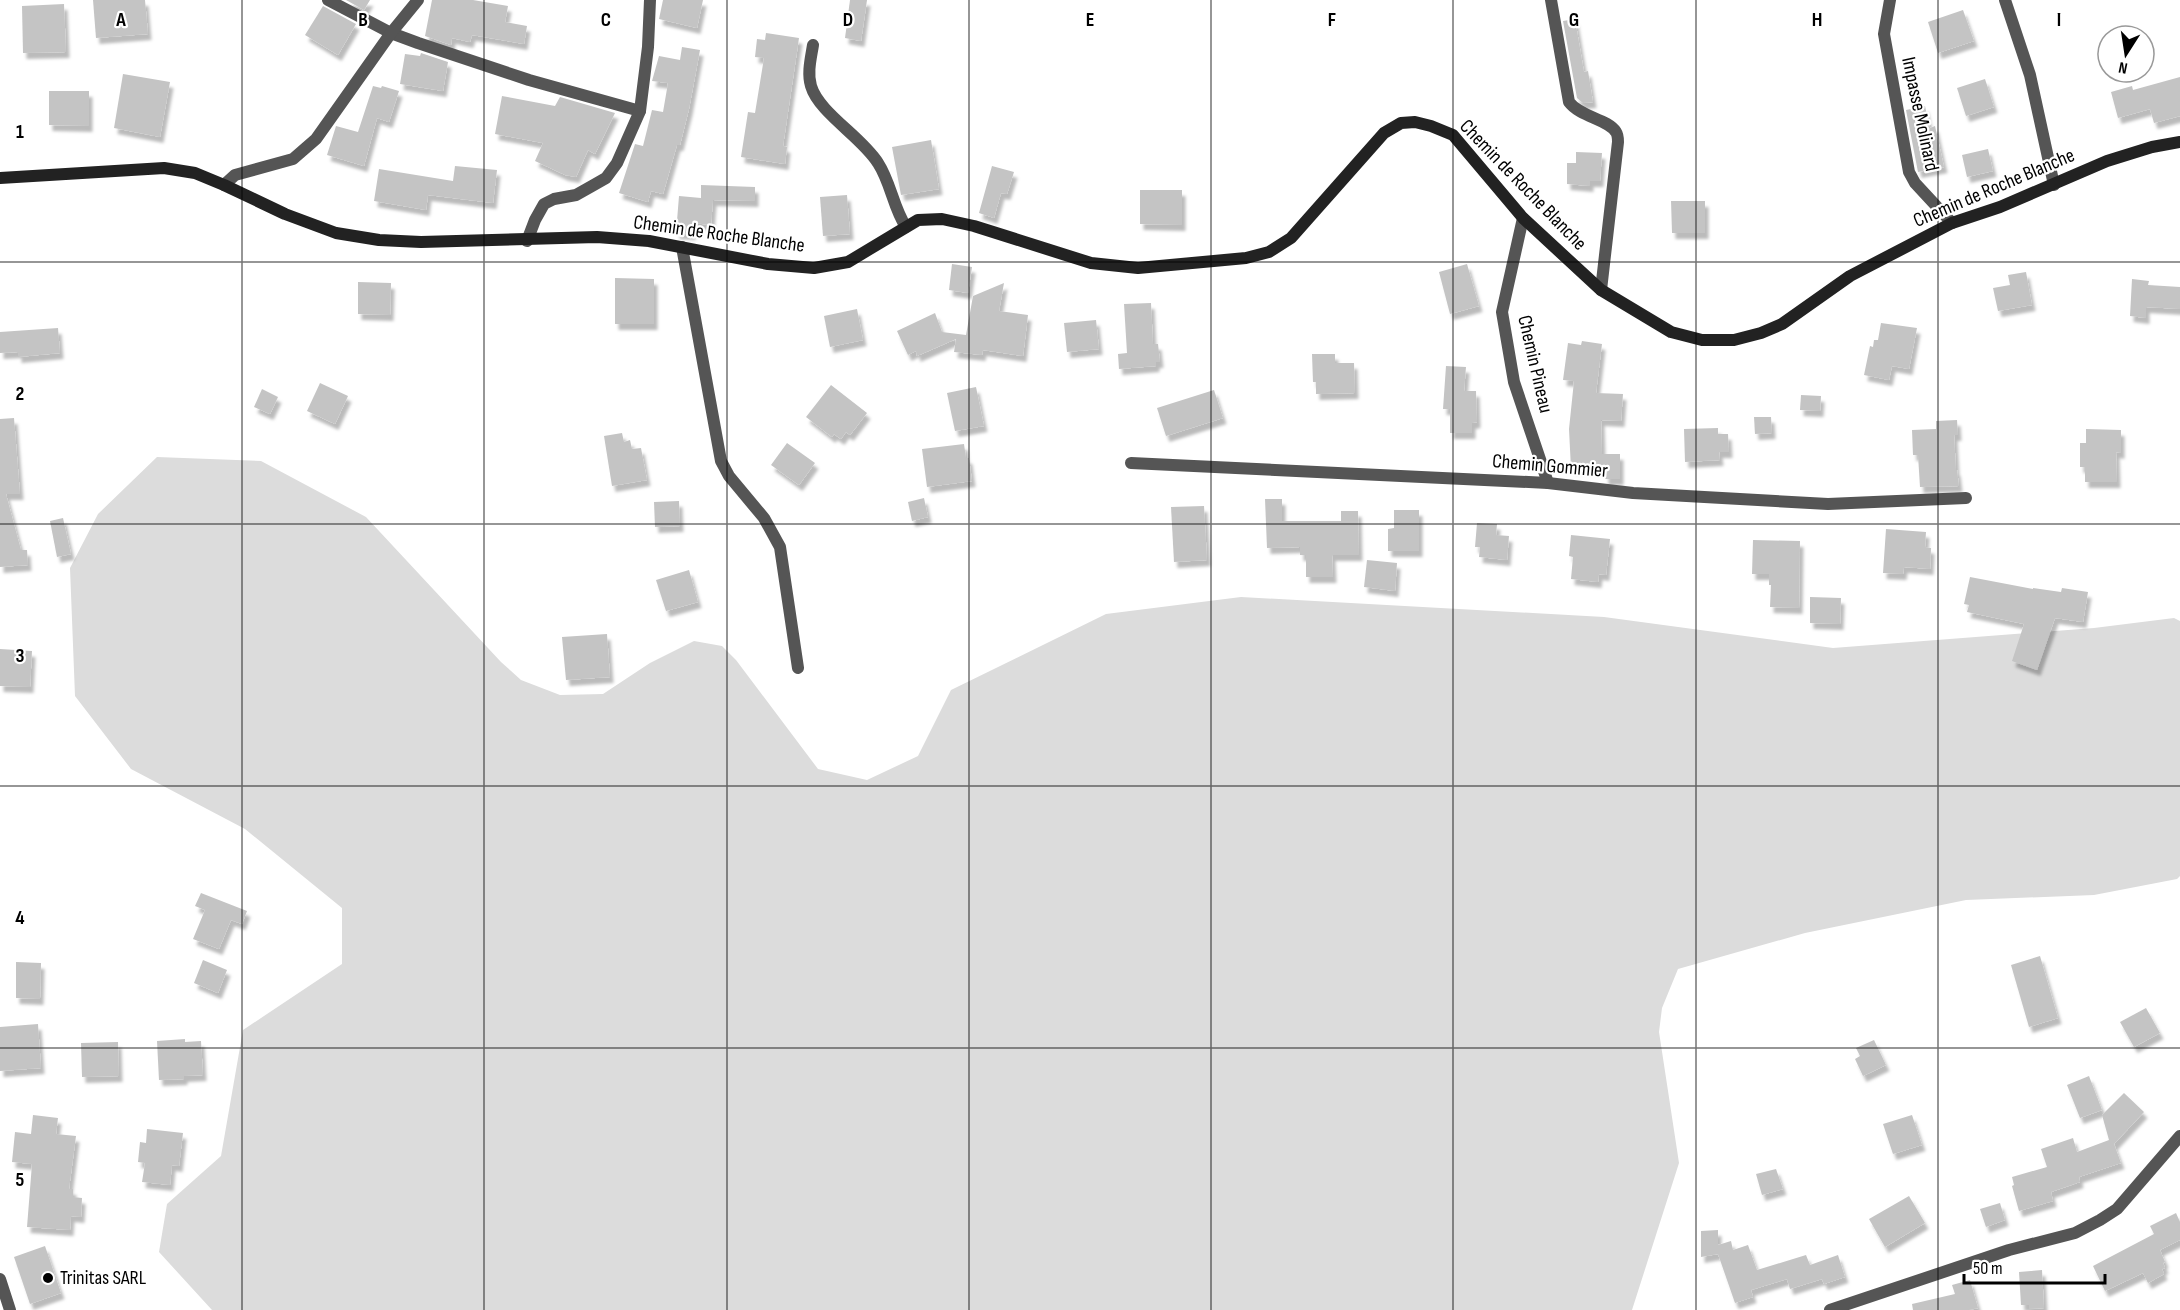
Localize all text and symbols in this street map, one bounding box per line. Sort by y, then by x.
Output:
text: A [115,8,126,32]
text: B [358,8,368,32]
text: C [601,8,611,32]
text: D [843,8,853,32]
text: E [1086,8,1094,32]
text: F [1328,8,1336,32]
text: G [1569,8,1579,32]
text: H [1812,8,1822,32]
text: I [2057,8,2061,32]
north arrow [2096,24,2156,84]
street label: Impasse Molinard [1896,55,1944,173]
text: N [2117,57,2129,77]
street label: Chemin de Roche Blanche [1454,115,1592,255]
text: 1 [16,120,24,144]
street label: Chemin de Roche Blanche [1910,143,2078,233]
street label: Chemin de Roche Blanche [632,210,806,258]
street label: Chemin Pineau [1512,313,1558,415]
text: 2 [16,382,24,406]
street label: Chemin Gommier [1491,449,1609,483]
text: 3 [16,644,25,668]
text: 4 [15,906,25,930]
text: 5 [16,1168,25,1192]
scale bar [1964,1247,2105,1285]
text: 50 m [1973,1258,2003,1279]
place label: Trinitas SARL [60,1266,147,1290]
marker: Trinitas SARL [41,1271,55,1285]

